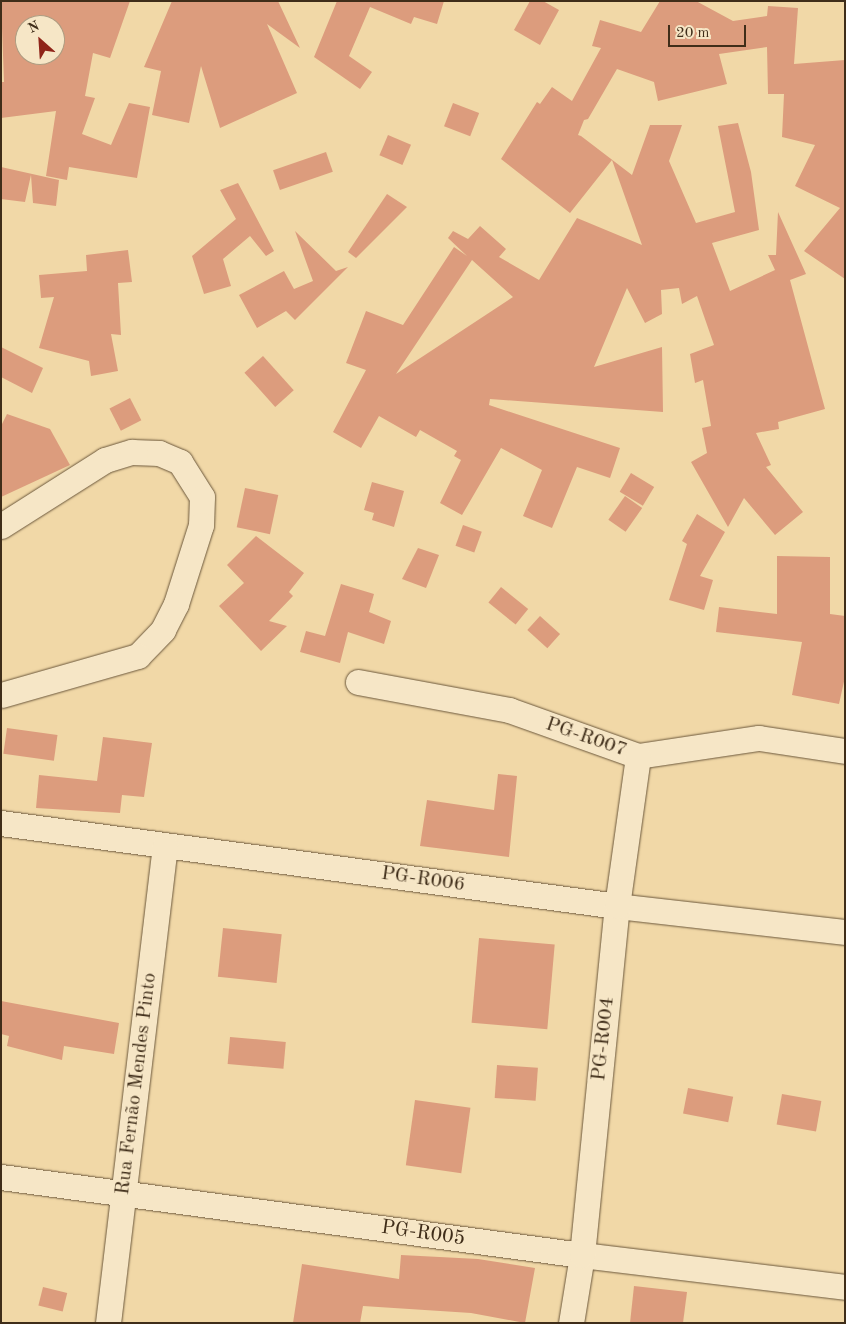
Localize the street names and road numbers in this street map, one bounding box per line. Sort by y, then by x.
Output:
street label: PG-R007 [542,713,630,763]
street label: PG-R006 [379,862,467,898]
street label: Rua Fernão Mendes Pinto [111,972,163,1196]
street label: PG-R004 [588,996,620,1082]
street label: PG-R005 [379,1216,467,1252]

